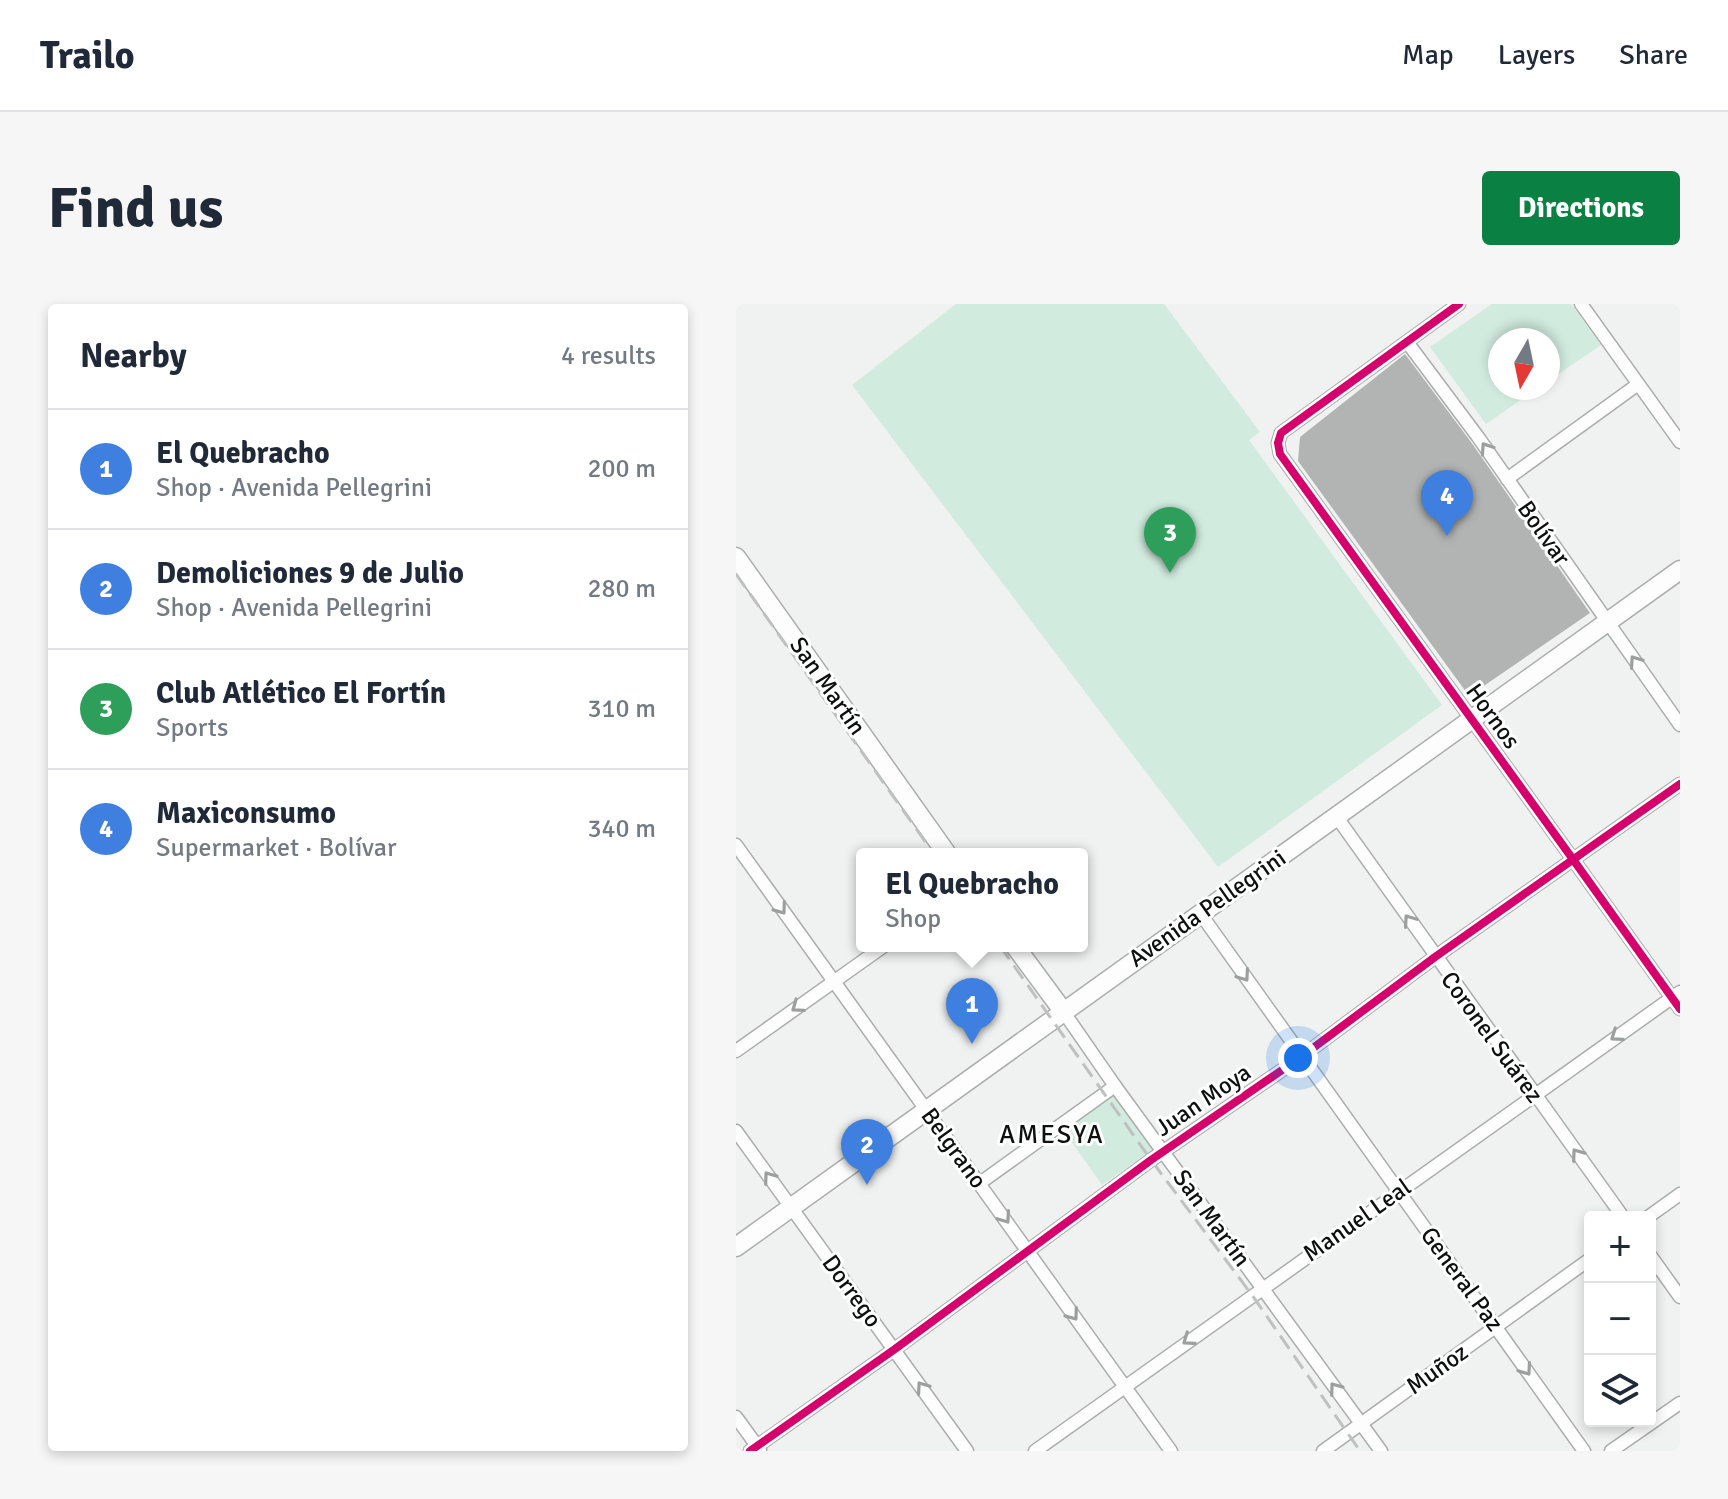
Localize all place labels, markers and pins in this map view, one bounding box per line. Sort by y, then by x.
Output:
pin: 4 [1421,470,1473,536]
pin: 3 [1144,507,1196,573]
pin: 1 [946,978,998,1044]
pin: 2 [841,1119,893,1185]

